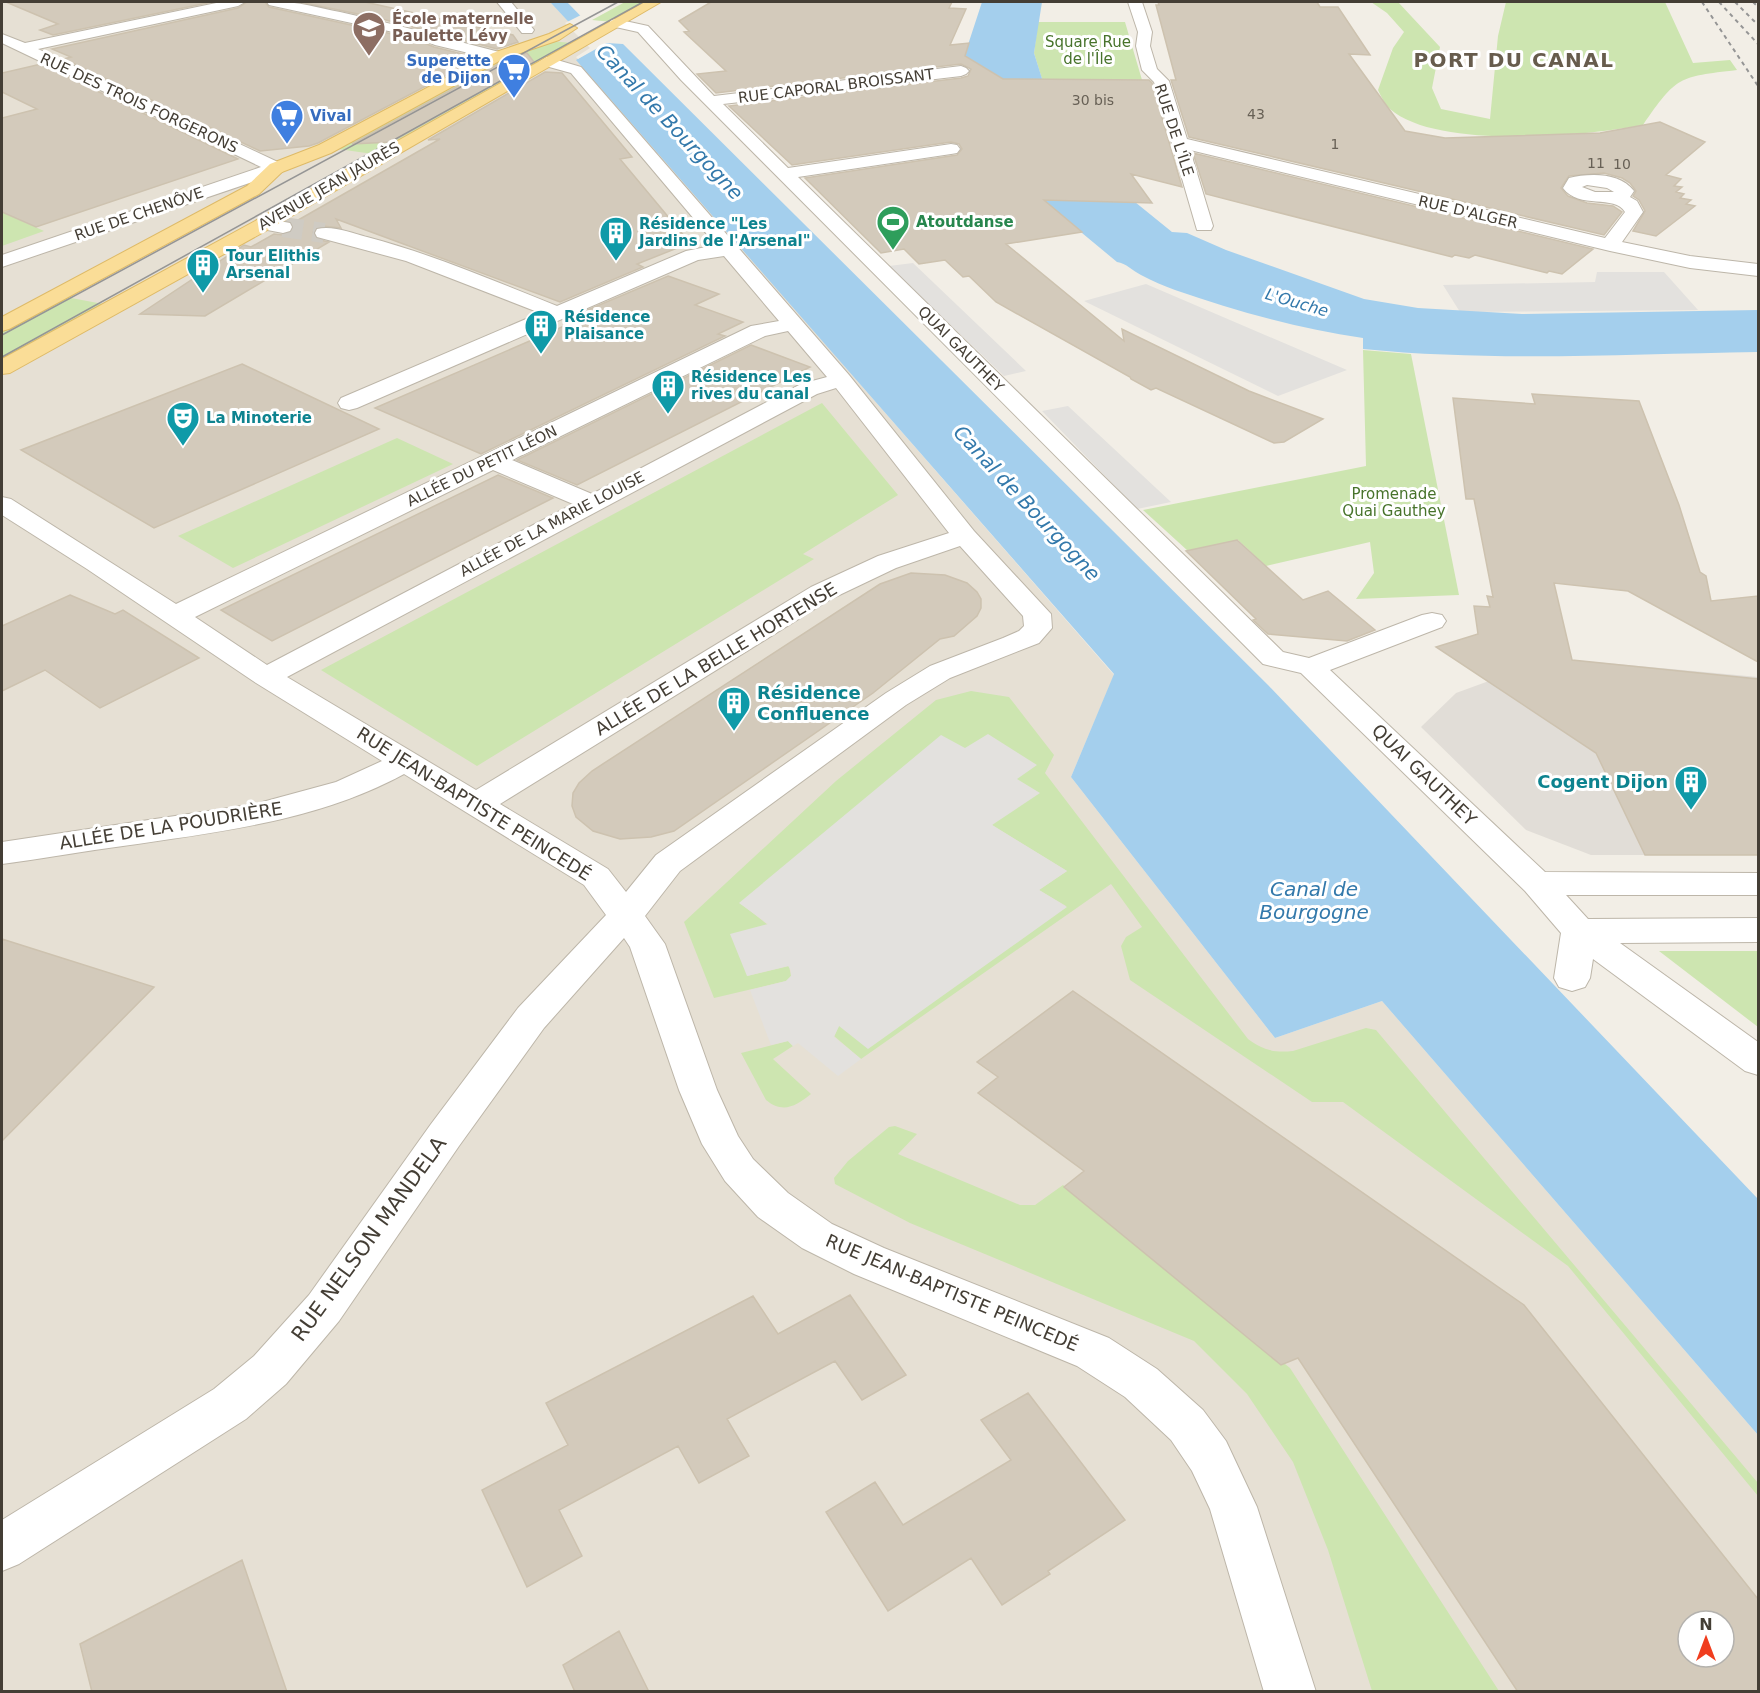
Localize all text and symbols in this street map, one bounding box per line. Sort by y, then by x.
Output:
place label: École maternelle Paulette Lévy [392,9,534,45]
school or university icon: École maternelle Paulette Lévy [351,10,387,57]
park label: Square Rue de l'Île [1045,33,1131,68]
water label: Canal de Bourgogne [592,39,748,205]
district label: PORT DU CANAL [1413,48,1615,72]
street label: RUE DES TROIS FORGERONS [37,49,241,157]
place label: Superette de Dijon [407,52,491,87]
supermarket icon: Superette de Dijon [496,52,532,99]
street label: RUE CAPORAL BROISSANT [737,65,936,107]
street label: RUE DE L'ÎLE [1151,81,1198,179]
house number: 30 bis [1072,92,1114,108]
supermarket icon: Vival [269,98,305,145]
house number: 43 [1247,106,1265,122]
place label: Vival [310,107,352,125]
house number: 1 [1331,136,1339,152]
street label: AVENUE JEAN JAURÈS [255,137,403,234]
house number: 11 [1587,155,1605,171]
house number: 10 [1613,156,1631,172]
street label: RUE DE CHENÔVE [72,183,206,245]
street label: RUE D'ALGER [1417,192,1519,232]
sports icon: Atoutdanse [875,204,911,251]
place label: Atoutdanse [916,213,1014,231]
building icon: Résidence "Les Jardins de l'Arsenal" [598,215,634,262]
place label: Résidence "Les Jardins de l'Arsenal" [638,215,811,250]
building icon: Tour Elithis Arsenal [185,247,221,294]
place label: Tour Elithis Arsenal [226,247,320,282]
water label: L'Ouche [1263,284,1331,321]
street label: QUAI GAUTHEY [914,302,1008,396]
building icon: Résidence Plaisance [523,308,559,355]
place label: Résidence Plaisance [564,308,650,343]
building icon: Résidence Les rives du canal [650,368,686,415]
place label: Résidence Les rives du canal [691,368,811,403]
theatre icon: La Minoterie [165,400,201,447]
place label: La Minoterie [206,409,312,427]
water label: Canal de Bourgogne [949,420,1105,586]
street label: ALLÉE DU PETIT LÉON [404,421,560,510]
street label: ALLÉE DE LA MARIE LOUISE [456,467,647,580]
park label: Promenade Quai Gauthey [1342,485,1446,520]
street label: ALLÉE DE LA BELLE HORTENSE [591,578,841,739]
place label: Résidence Confluence [757,682,869,724]
building icon: Résidence Confluence [716,685,752,732]
street label: QUAI GAUTHEY [1368,719,1482,830]
street label: RUE JEAN-BAPTISTE PEINCEDÉ [353,722,595,885]
building icon: Cogent Dijon [1673,764,1709,811]
place label: Cogent Dijon [1537,771,1668,792]
street label: ALLÉE DE LA POUDRIÈRE [58,798,284,854]
water label: Canal de Bourgogne [1259,877,1369,924]
street label: RUE NELSON MANDELA [287,1132,452,1346]
street label: RUE JEAN-BAPTISTE PEINCEDÉ [823,1230,1082,1355]
north arrow [1676,1609,1736,1669]
text: N [1699,1615,1713,1634]

